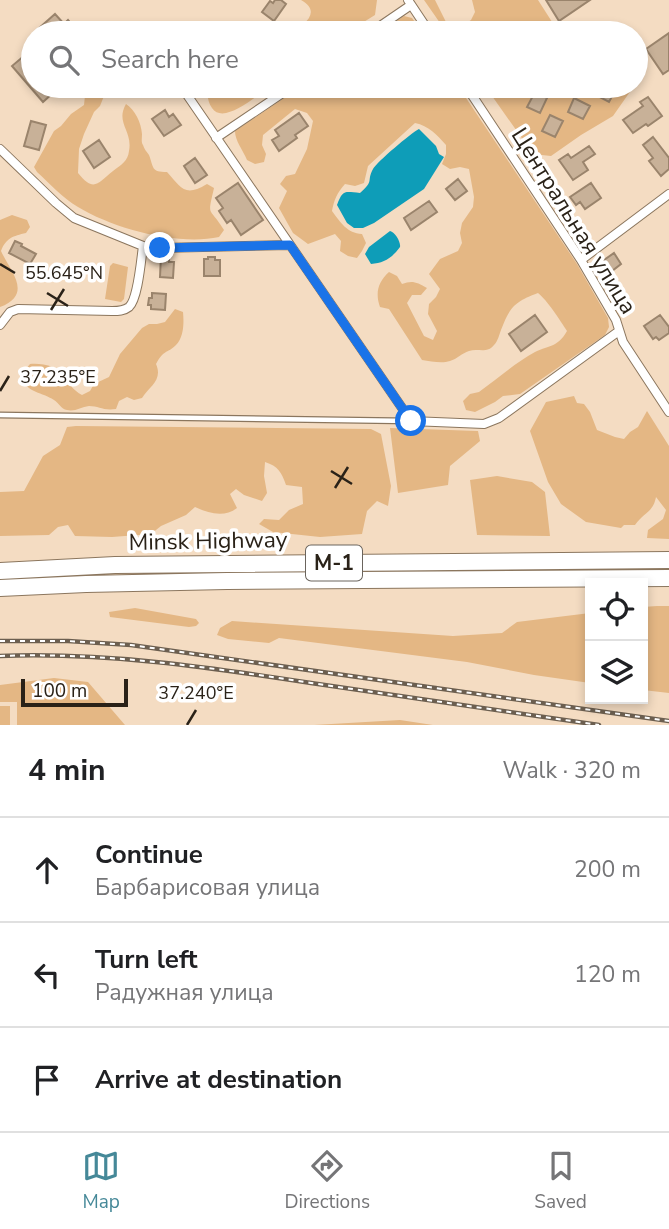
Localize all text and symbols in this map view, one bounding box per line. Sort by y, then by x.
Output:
search box [21,21,648,98]
icon: search [45,41,83,79]
text: Search here [101,42,239,77]
street label: Центральная улица [504,122,644,320]
route end [144,232,175,263]
text: 55.645°N [25,261,103,285]
text: 37.235°E [20,365,96,389]
route start [395,405,426,436]
street label: Minsk Highway [128,524,288,558]
road number: М-1 [306,546,362,580]
map controls [585,578,648,704]
button: locate [585,578,648,641]
button: layers [585,641,648,704]
scale bar [21,676,128,708]
text: 100 m [32,678,87,704]
text: 37.240°E [158,681,234,705]
text: 4 min [28,750,106,791]
text: Walk · 320 m [502,755,641,786]
text: Continue [95,837,203,872]
icon: ahead [28,851,66,889]
text: 200 m [574,854,641,885]
text: Барбарисовая улица [95,872,320,903]
text: Turn left [95,942,198,977]
icon: left [28,956,66,994]
text: 120 m [574,959,641,990]
text: Радужная улица [95,977,274,1008]
icon: arrive [28,1061,66,1099]
text: Arrive at destination [95,1062,342,1097]
tab: Map [82,1147,120,1215]
tab: Directions [284,1147,370,1215]
tab: Saved [534,1147,587,1215]

